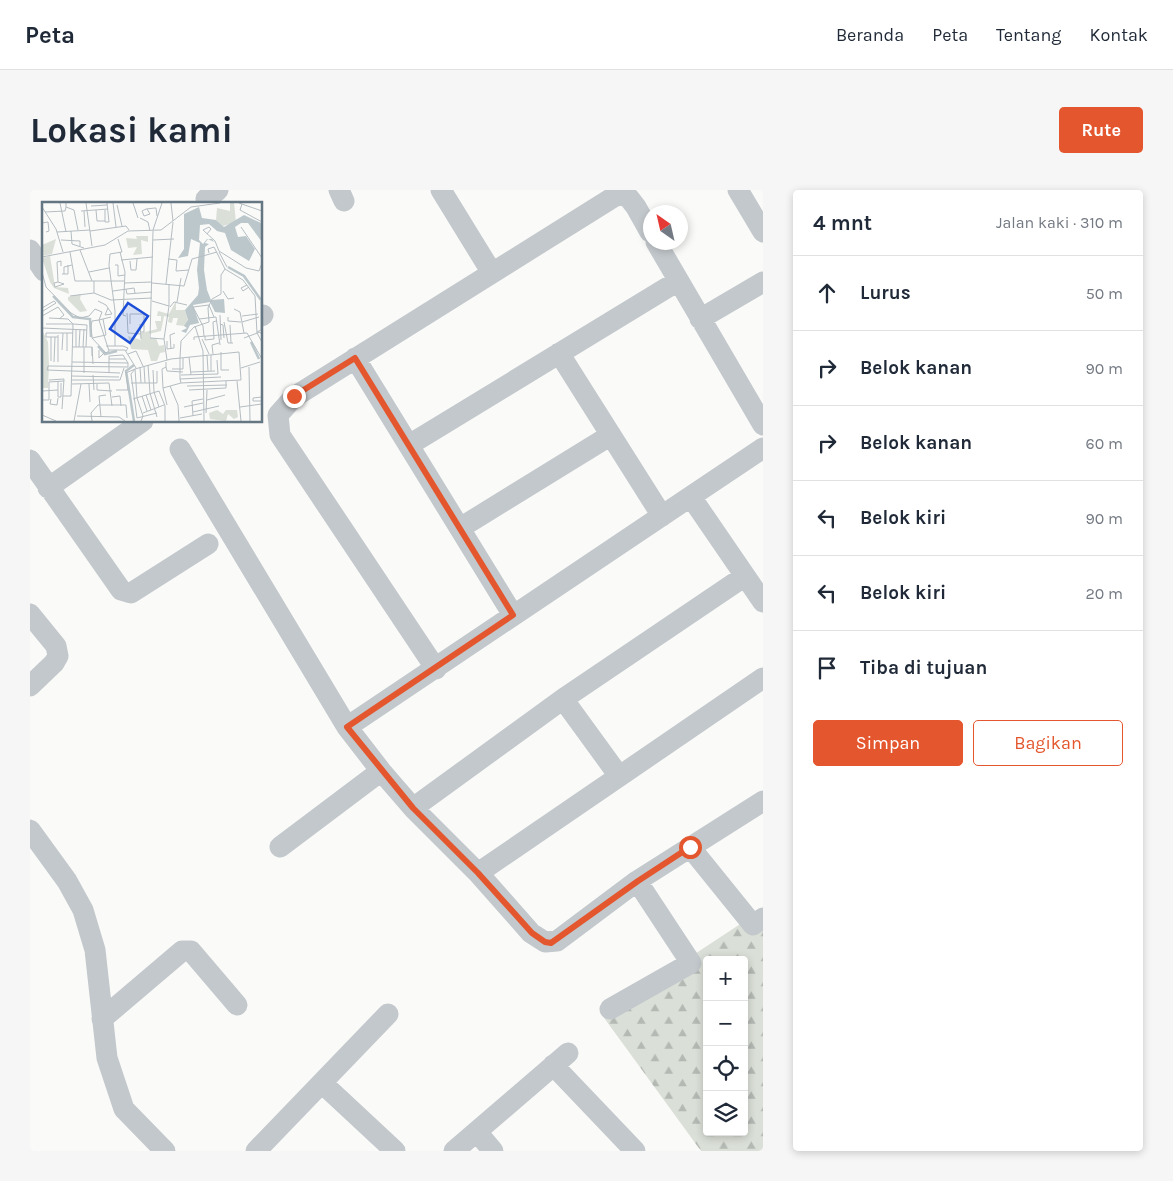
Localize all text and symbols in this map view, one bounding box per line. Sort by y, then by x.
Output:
text: Peta [25,21,75,49]
text: Beranda [836,24,904,46]
text: Peta [932,24,968,46]
text: Tentang [996,24,1062,46]
text: Kontak [1090,24,1148,46]
button: Rute [1059,107,1143,153]
text: Lokasi kami [30,110,233,151]
inset map [42,202,262,422]
north arrow [643,205,688,250]
text: 4 mnt [813,211,872,235]
text: Jalan kaki · 310 m [996,213,1123,232]
icon: ahead [813,279,841,307]
text: Lurus [860,282,911,304]
text: 50 m [1086,284,1123,303]
icon: right [813,354,841,382]
text: Belok kanan [860,357,972,379]
text: 90 m [1085,359,1123,378]
route end [283,385,306,408]
icon: right [813,429,841,457]
text: Belok kanan [860,432,972,454]
text: 60 m [1086,434,1123,453]
icon: left [813,504,841,532]
text: Belok kiri [860,507,946,529]
text: 90 m [1085,509,1123,528]
icon: left [813,579,841,607]
text: Belok kiri [860,582,946,604]
text: 20 m [1085,584,1123,603]
icon: arrive [813,654,841,682]
text: Tiba di tujuan [860,657,987,679]
button: Simpan [813,720,963,766]
button: Bagikan [973,720,1123,766]
route start [679,836,702,859]
map controls [703,956,748,1136]
button: + [703,956,748,1001]
button: − [703,1001,748,1046]
button: locate [703,1046,748,1091]
button: layers [703,1091,748,1136]

